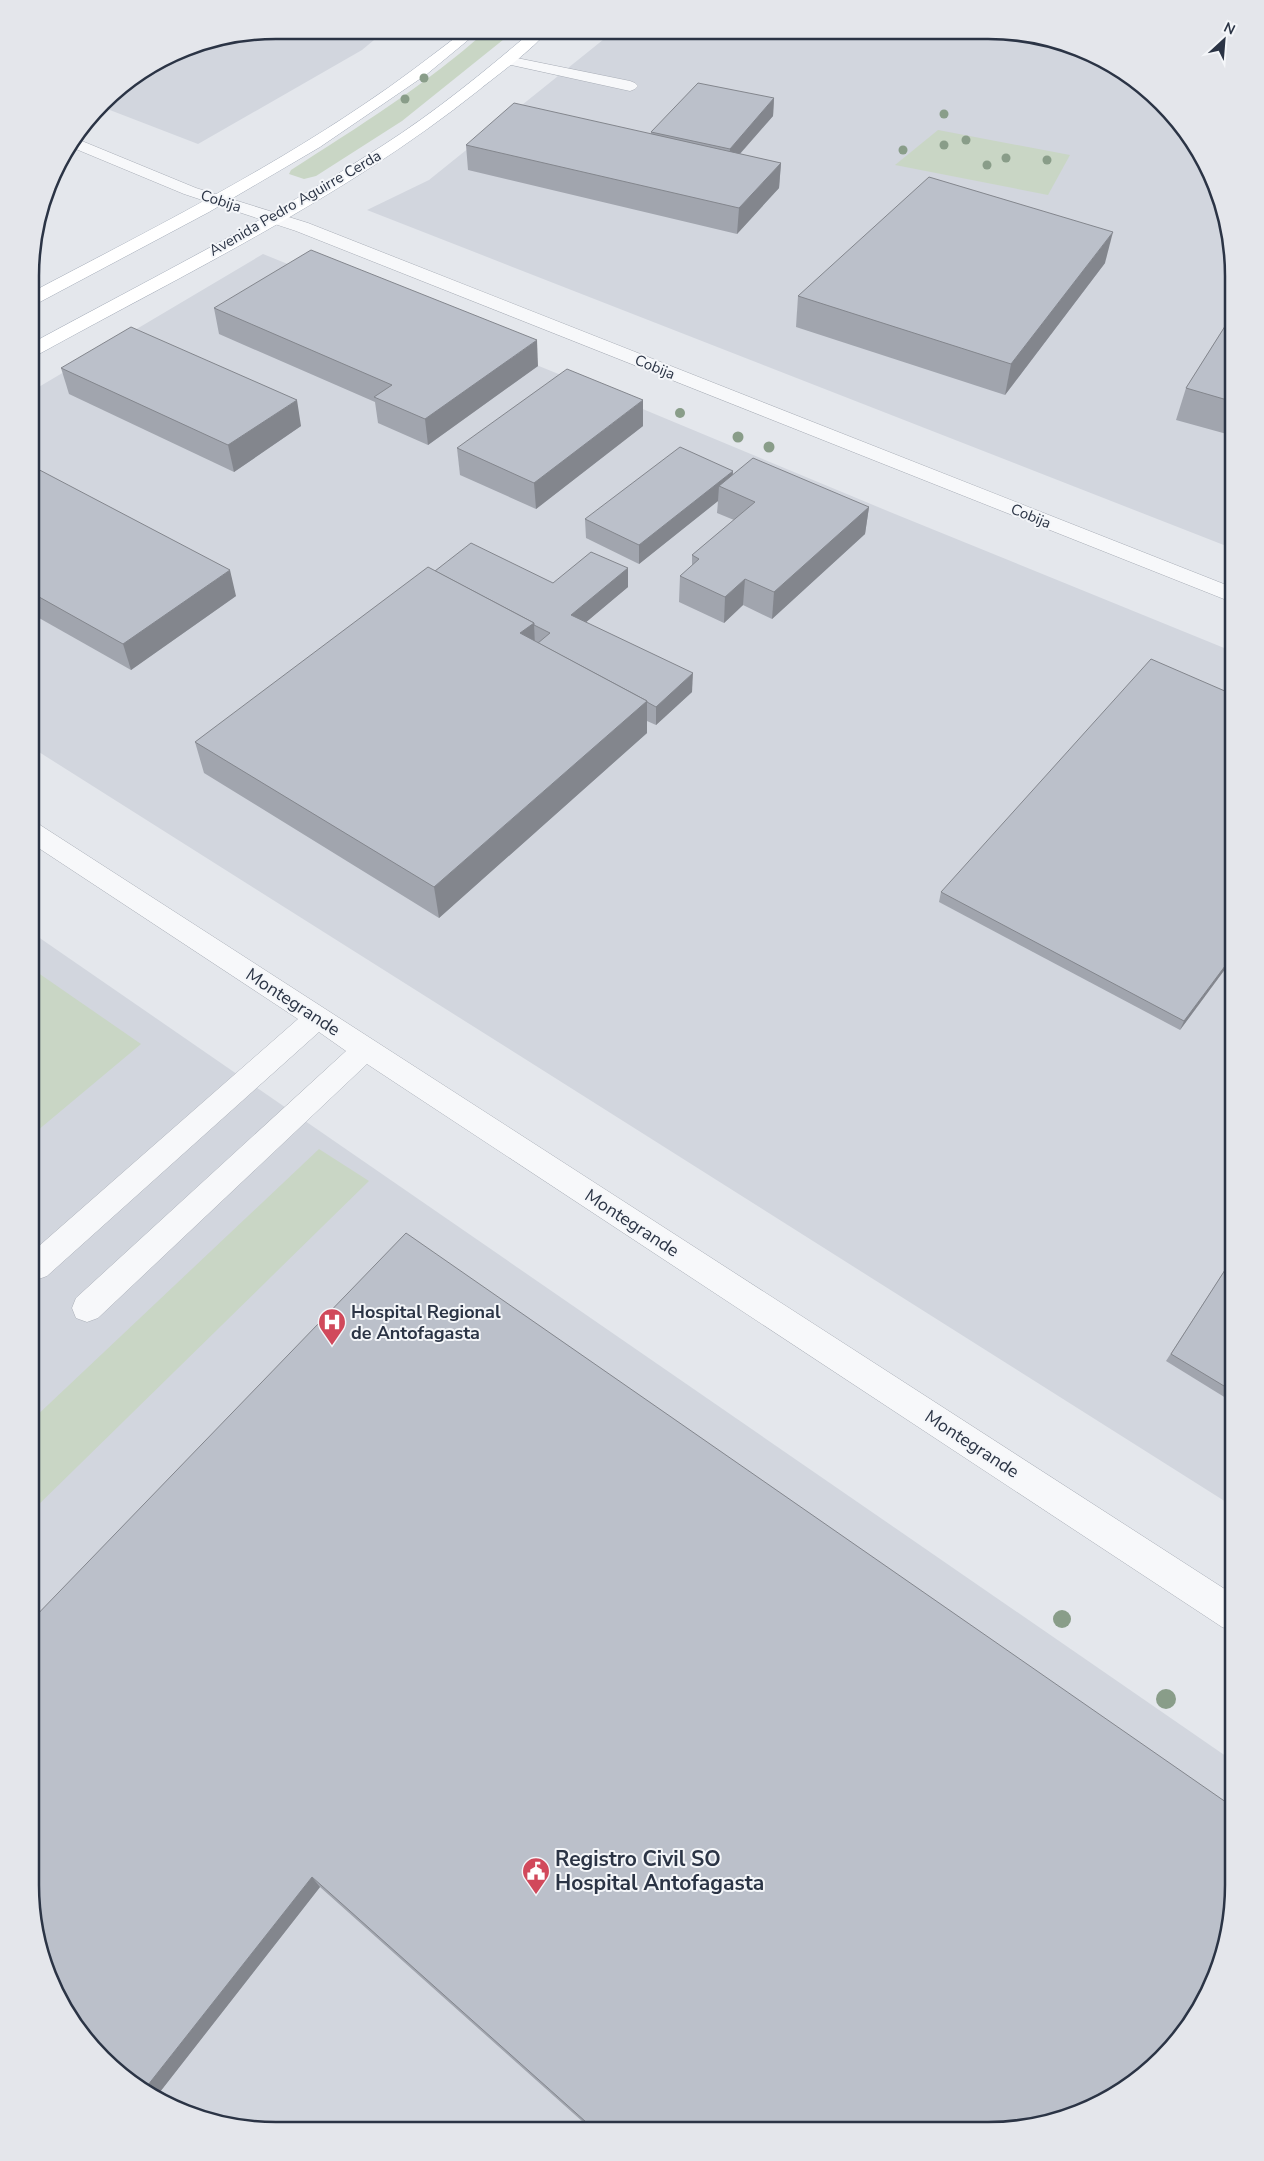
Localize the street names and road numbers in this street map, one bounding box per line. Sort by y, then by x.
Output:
street label: Avenida Pedro Aguirre Cerda [205,145,385,261]
street label: Cobija [198,185,244,217]
street label: Cobija [632,350,678,384]
street label: Cobija [1008,499,1054,533]
street label: Montegrande [241,962,345,1042]
street label: Montegrande [580,1183,684,1263]
street label: Montegrande [920,1404,1024,1484]

